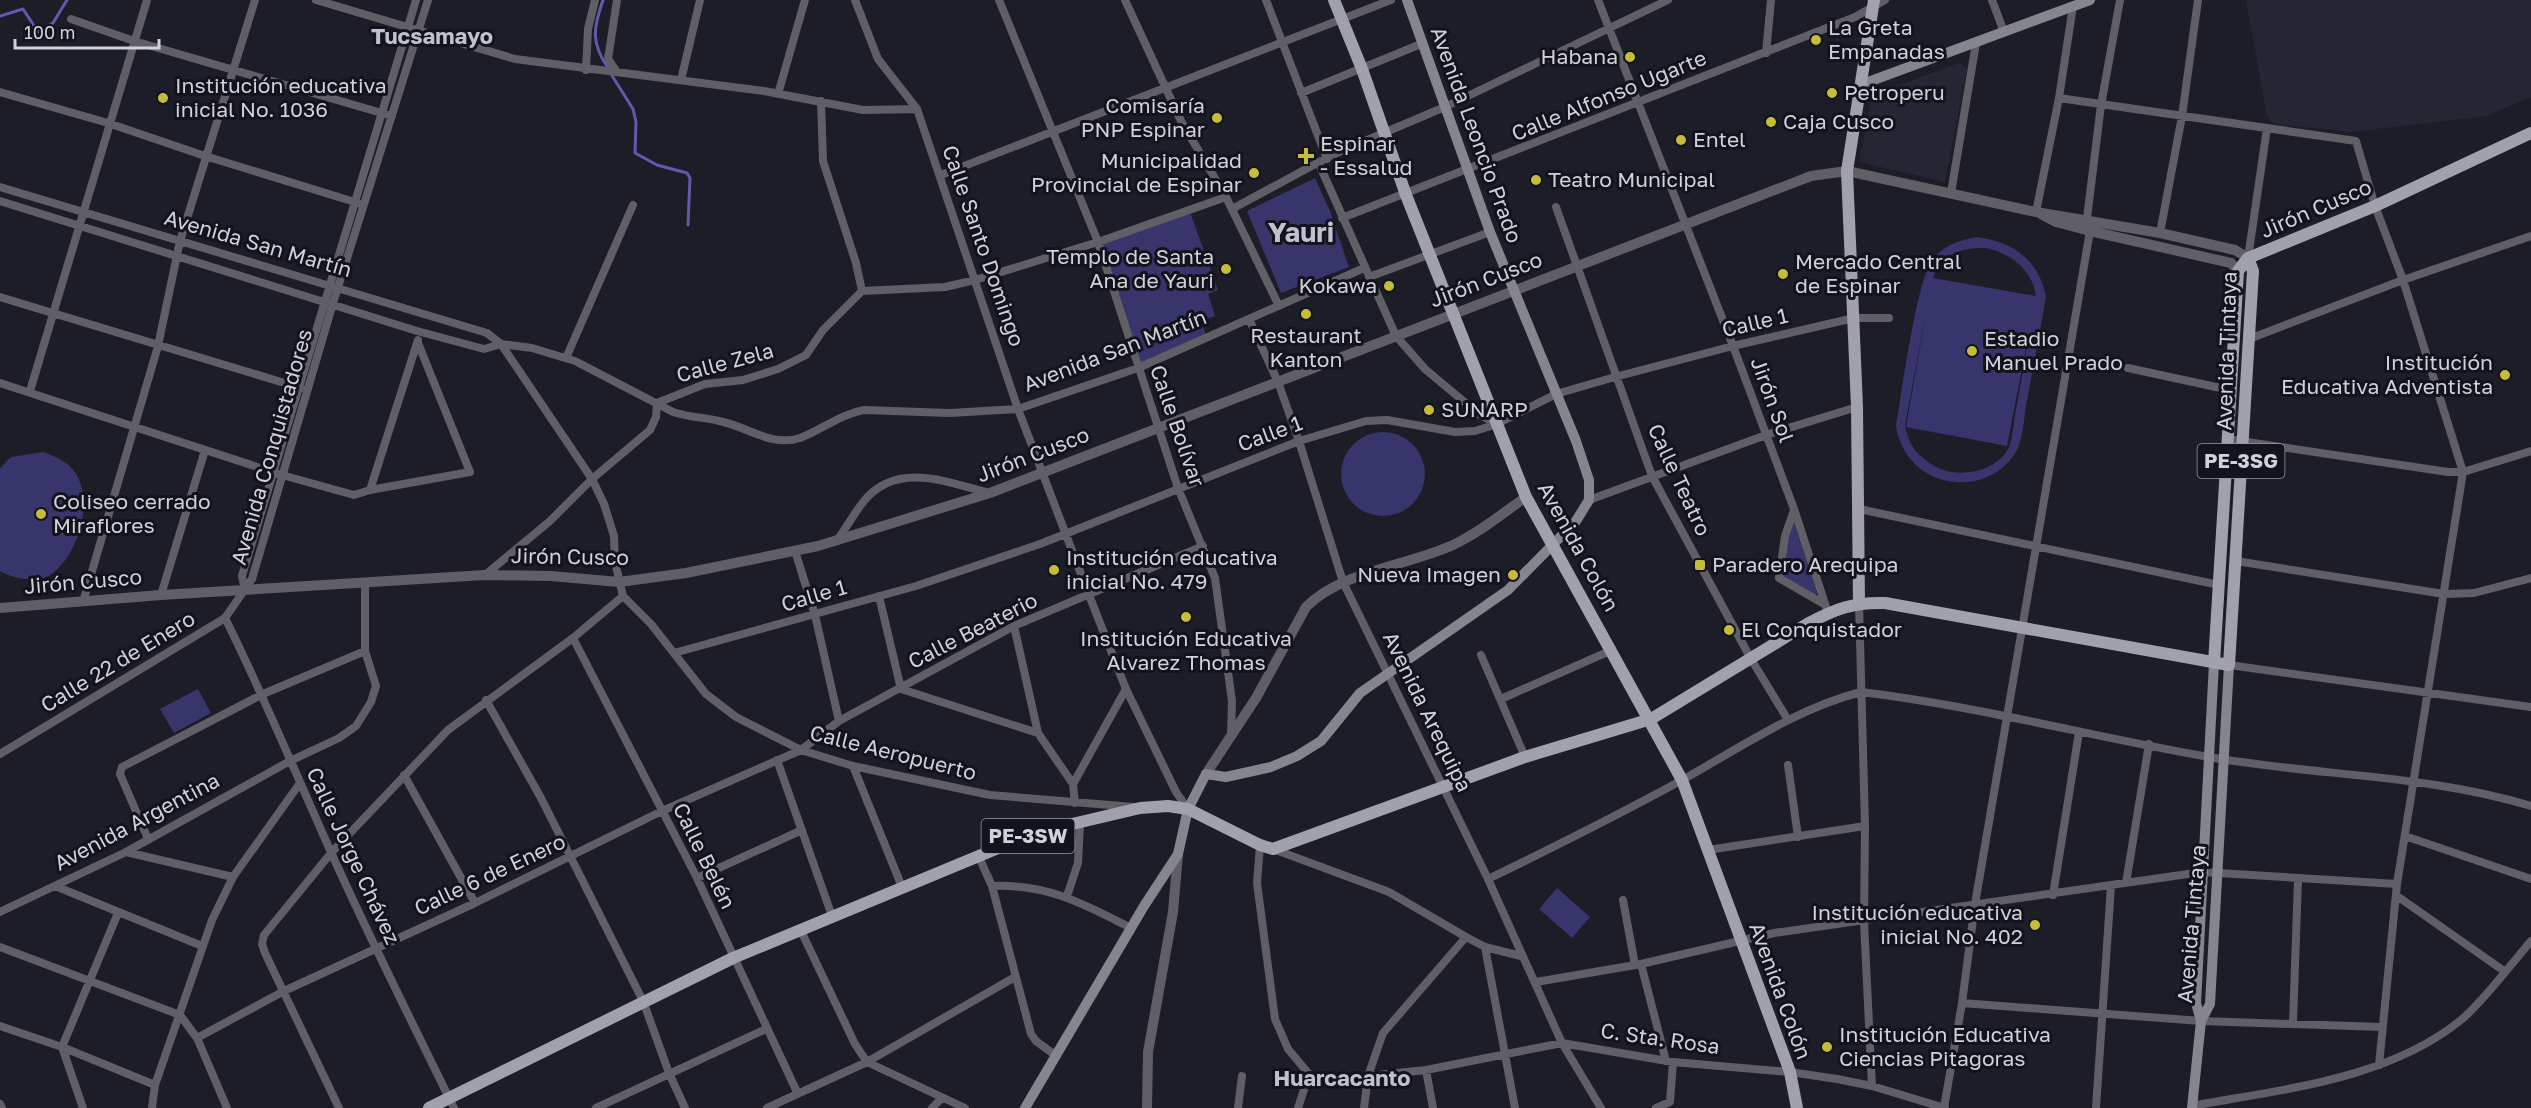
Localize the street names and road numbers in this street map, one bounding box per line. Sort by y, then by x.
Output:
street label: Avenida Leoncio Prado [1426,23,1528,246]
street label: Calle Alfonso Ugarte [1507,44,1710,146]
street label: Calle Santo Domingo [937,142,1031,350]
street label: Jirón Cusco [2256,173,2375,243]
street label: Avenida San Martín [162,204,355,282]
street label: Jirón Cusco [1426,246,1545,312]
street label: Avenida Tintaya [2210,271,2242,431]
street label: Calle 1 [1719,302,1790,342]
street label: Avenida San Martín [1019,303,1210,397]
street label: Avenida Conquistadores [225,326,317,568]
street label: Calle Zela [673,337,776,387]
street label: Jirón Sol [1746,353,1800,446]
street label: Calle Bolívar [1145,361,1211,490]
street label: Calle 1 [1234,409,1306,457]
street label: Calle Teatro [1643,419,1717,540]
street label: Jirón Cusco [973,421,1092,487]
road number: PE-3SG [2198,444,2284,478]
street label: Avenida Colón [1533,477,1625,616]
street label: Jirón Cusco [511,542,629,570]
street label: Jirón Cusco [23,563,143,599]
street label: Calle 1 [778,573,850,617]
street label: Calle Beaterio [904,586,1042,674]
street label: Calle 22 de Enero [36,605,199,717]
street label: Avenida Arequipa [1378,627,1478,796]
street label: Calle Aeropuerto [807,719,979,785]
street label: Calle Jorge Chávez [301,763,406,948]
street label: Avenida Argentina [49,767,224,876]
street label: Calle Belén [668,798,742,913]
road number: PE-3SW [982,819,1074,853]
street label: Calle 6 de Enero [410,828,569,920]
street label: Avenida Tintaya [2171,844,2211,1004]
street label: Avenida Colón [1744,919,1818,1063]
street label: C. Sta. Rosa [1599,1017,1721,1059]

